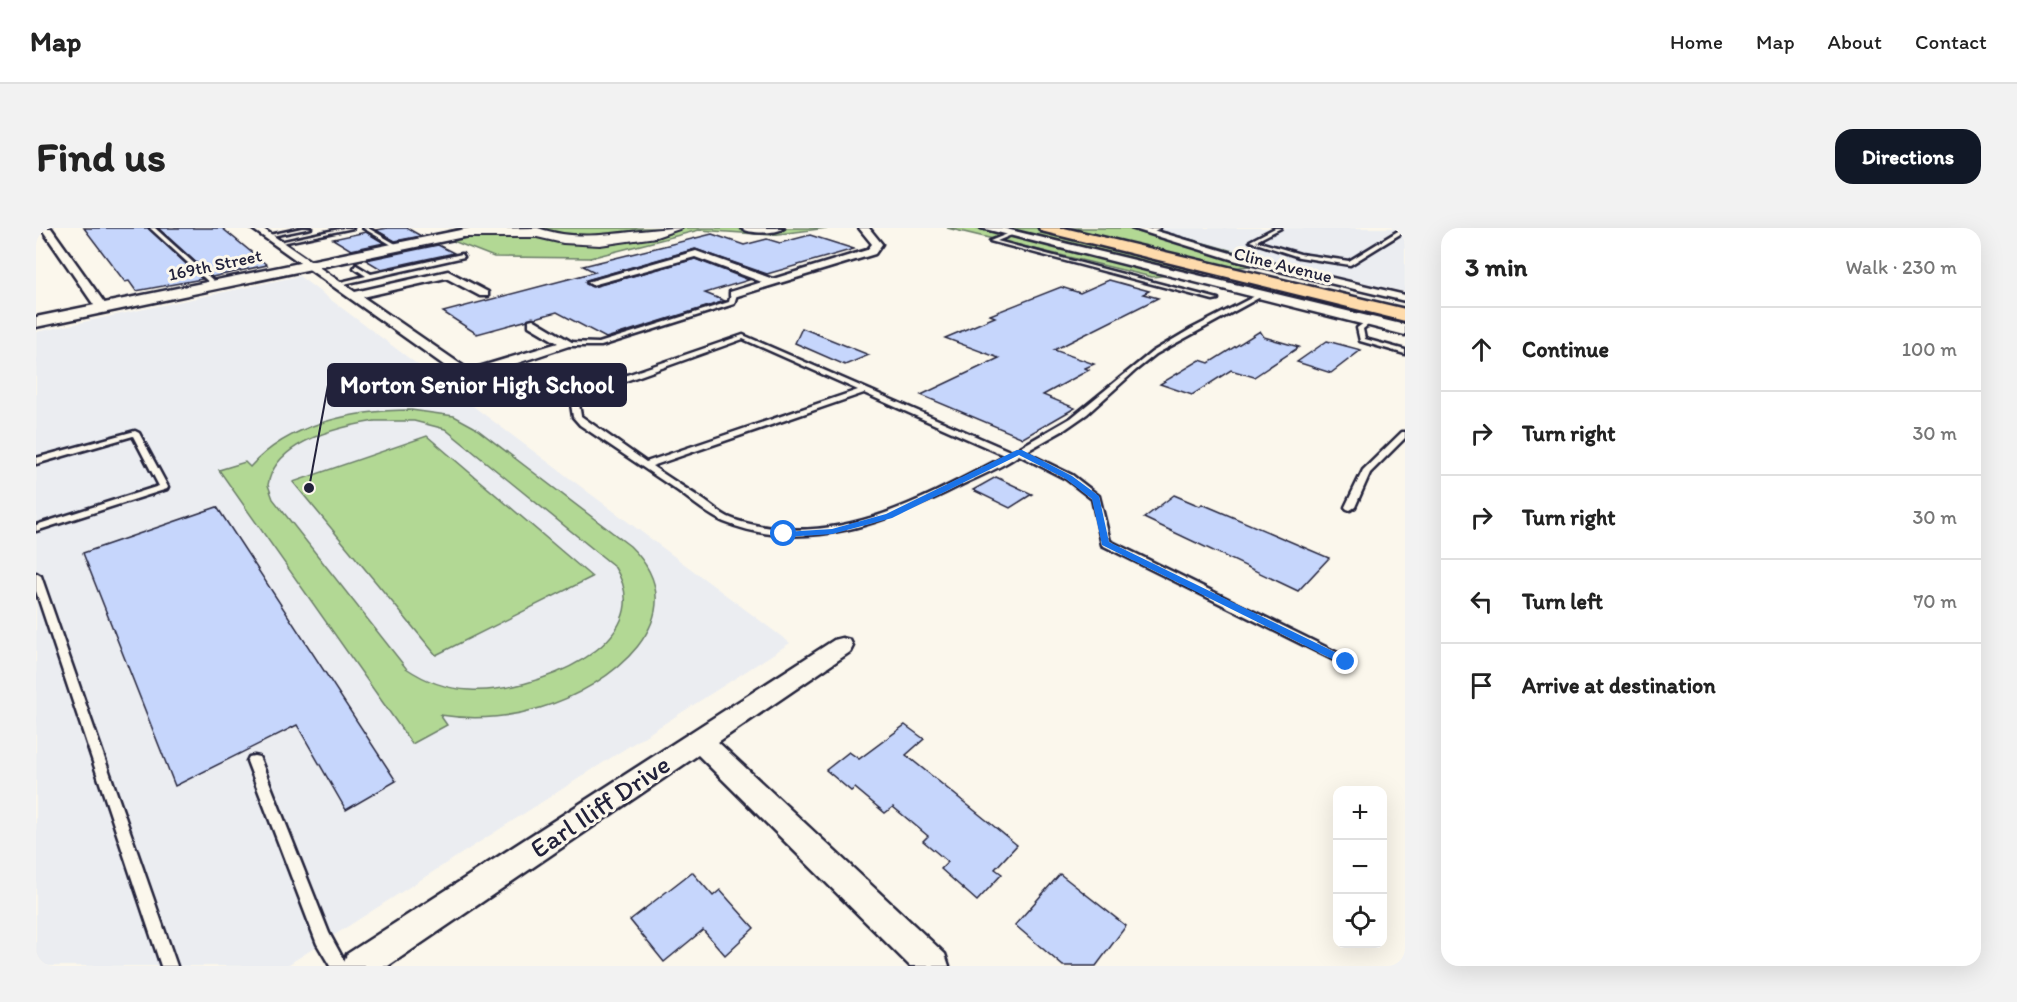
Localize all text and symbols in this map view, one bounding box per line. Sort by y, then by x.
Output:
text: Map [30,24,81,58]
text: Home [1670,29,1723,54]
text: Map [1756,29,1795,54]
text: About [1828,29,1882,54]
text: Contact [1915,29,1987,54]
button: Directions [1835,129,1981,184]
text: Find us [36,131,166,182]
street label: Cline Avenue [1231,242,1335,288]
street label: 169th Street [166,244,264,286]
text: 3 min [1465,251,1527,283]
text: Walk · 230 m [1845,255,1957,279]
icon: ahead [1465,333,1498,366]
text: Continue [1522,336,1609,363]
text: 100 m [1902,337,1957,361]
callout: Morton Senior High School [328,364,626,406]
text: Morton Senior High School [340,370,614,400]
icon: right [1465,417,1498,450]
text: Turn right [1522,420,1616,447]
text: 30 m [1912,421,1957,445]
icon: right [1465,501,1498,534]
text: Turn right [1522,504,1616,531]
text: 30 m [1912,505,1957,529]
route start [770,520,796,546]
icon: left [1465,585,1498,618]
text: Turn left [1522,588,1603,615]
text: 70 m [1913,589,1957,613]
route end [1332,648,1358,674]
icon: arrive [1465,669,1498,702]
text: Arrive at destination [1522,672,1716,699]
street label: Earl Iliff Drive [524,747,676,865]
map controls [1333,786,1387,948]
button: + [1333,786,1387,840]
button: − [1333,840,1387,894]
button: locate [1333,894,1387,948]

